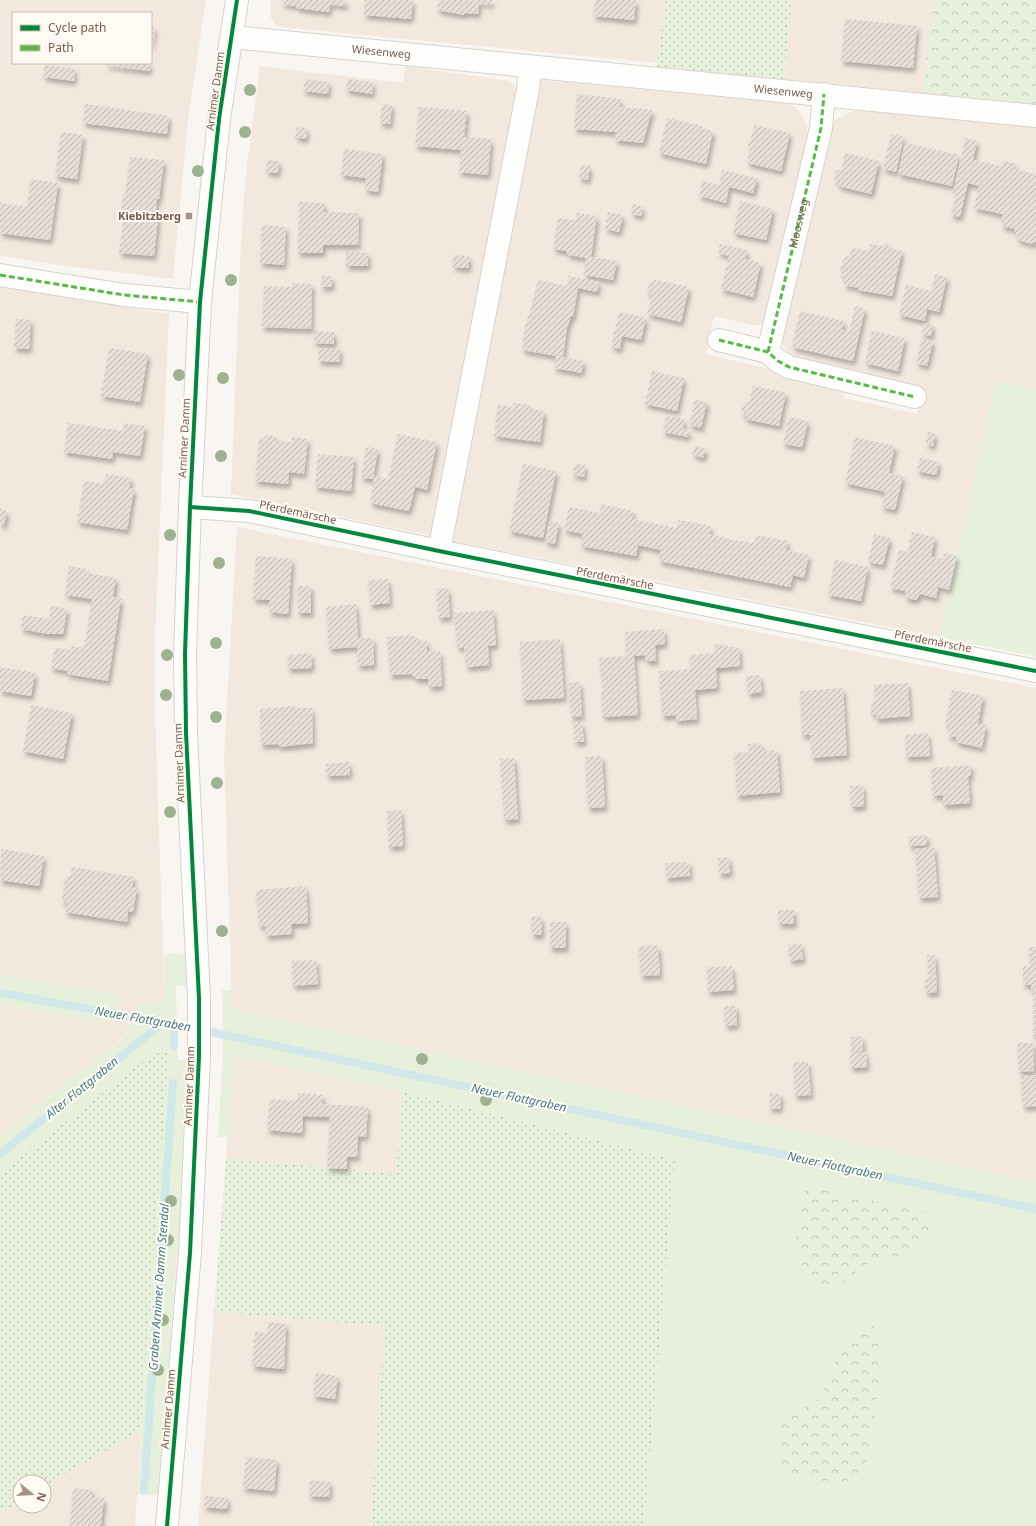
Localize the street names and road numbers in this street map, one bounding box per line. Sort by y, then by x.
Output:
street label: Wiesenweg [351,41,412,62]
street label: Arnimer Damm [202,50,227,132]
street label: Wiesenweg [753,80,814,101]
street label: Moosweg [785,197,811,250]
street label: Arnimer Damm [174,398,193,478]
street label: Pferdemärsche [258,496,338,527]
street label: Pferdemärsche [575,563,655,592]
street label: Pferdemärsche [893,626,973,655]
street label: Arnimer Damm [170,723,187,803]
street label: Arnimer Damm [180,1046,197,1126]
street label: Arnimer Damm [157,1369,178,1449]

